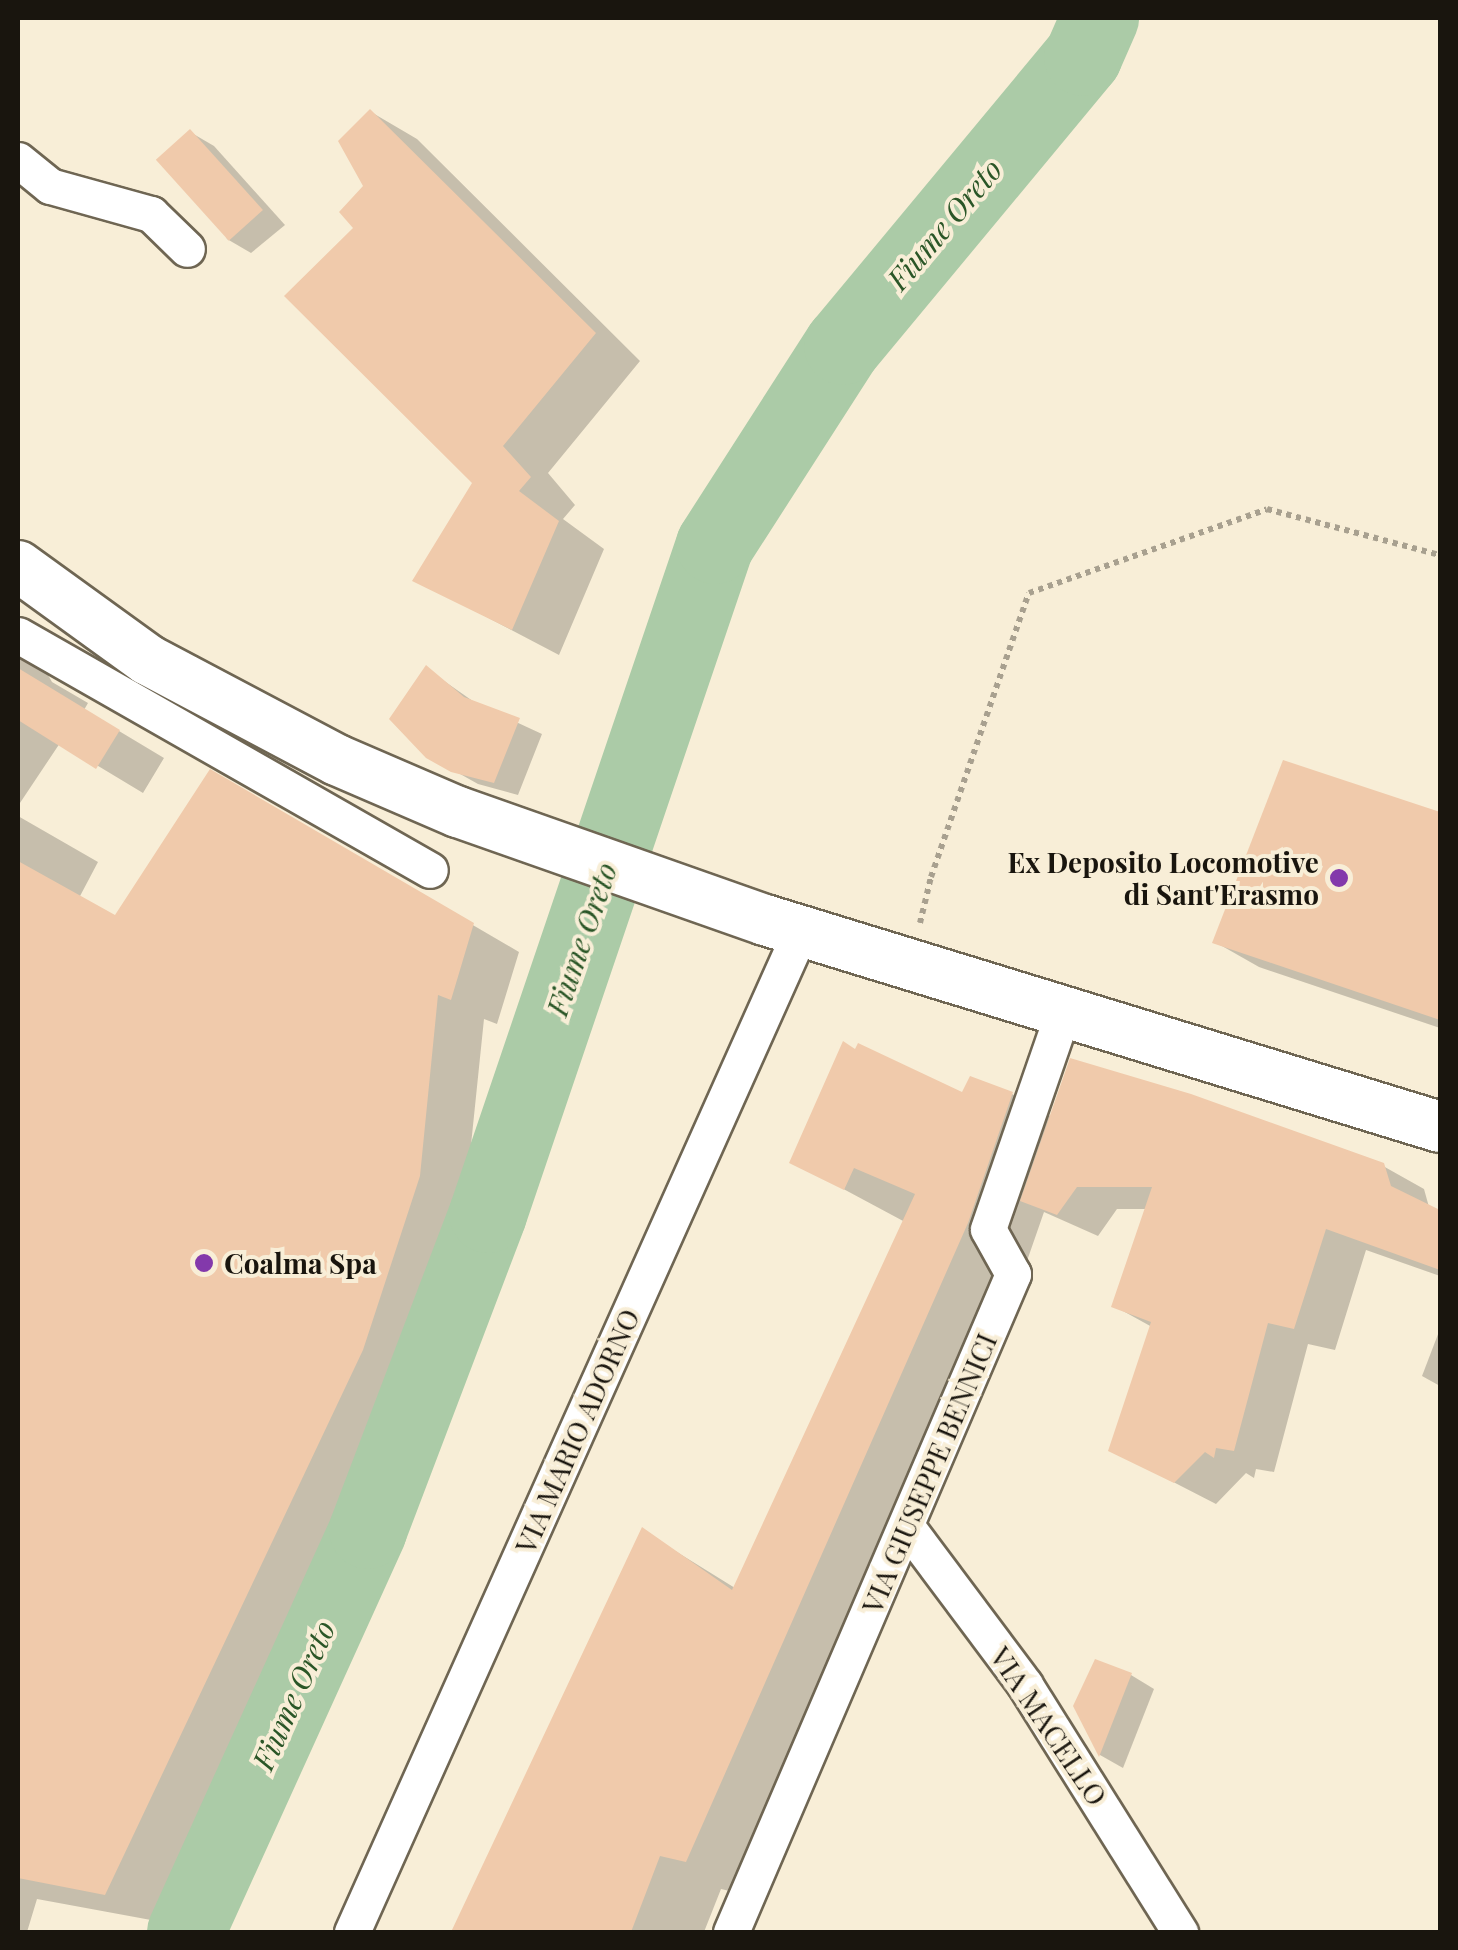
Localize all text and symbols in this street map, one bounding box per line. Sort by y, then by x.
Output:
water label: Fiume Oreto [879,151,1009,297]
place label: Ex Deposito Locomotive di Sant'Erasmo [1007,845,1319,911]
water label: Fiume Oreto [538,858,624,1020]
marker: Ex Deposito Locomotive di Sant'Erasmo [1328,867,1350,889]
place label: Coalma Spa [224,1246,377,1280]
marker: Coalma Spa [193,1252,215,1274]
street label: VIA MARIO ADORNO [508,1303,646,1559]
street label: VIA GIUSEPPE BENNICI [855,1328,1003,1618]
water label: Fiume Oreto [244,1615,342,1775]
street label: VIA MACELLO [984,1641,1114,1811]

